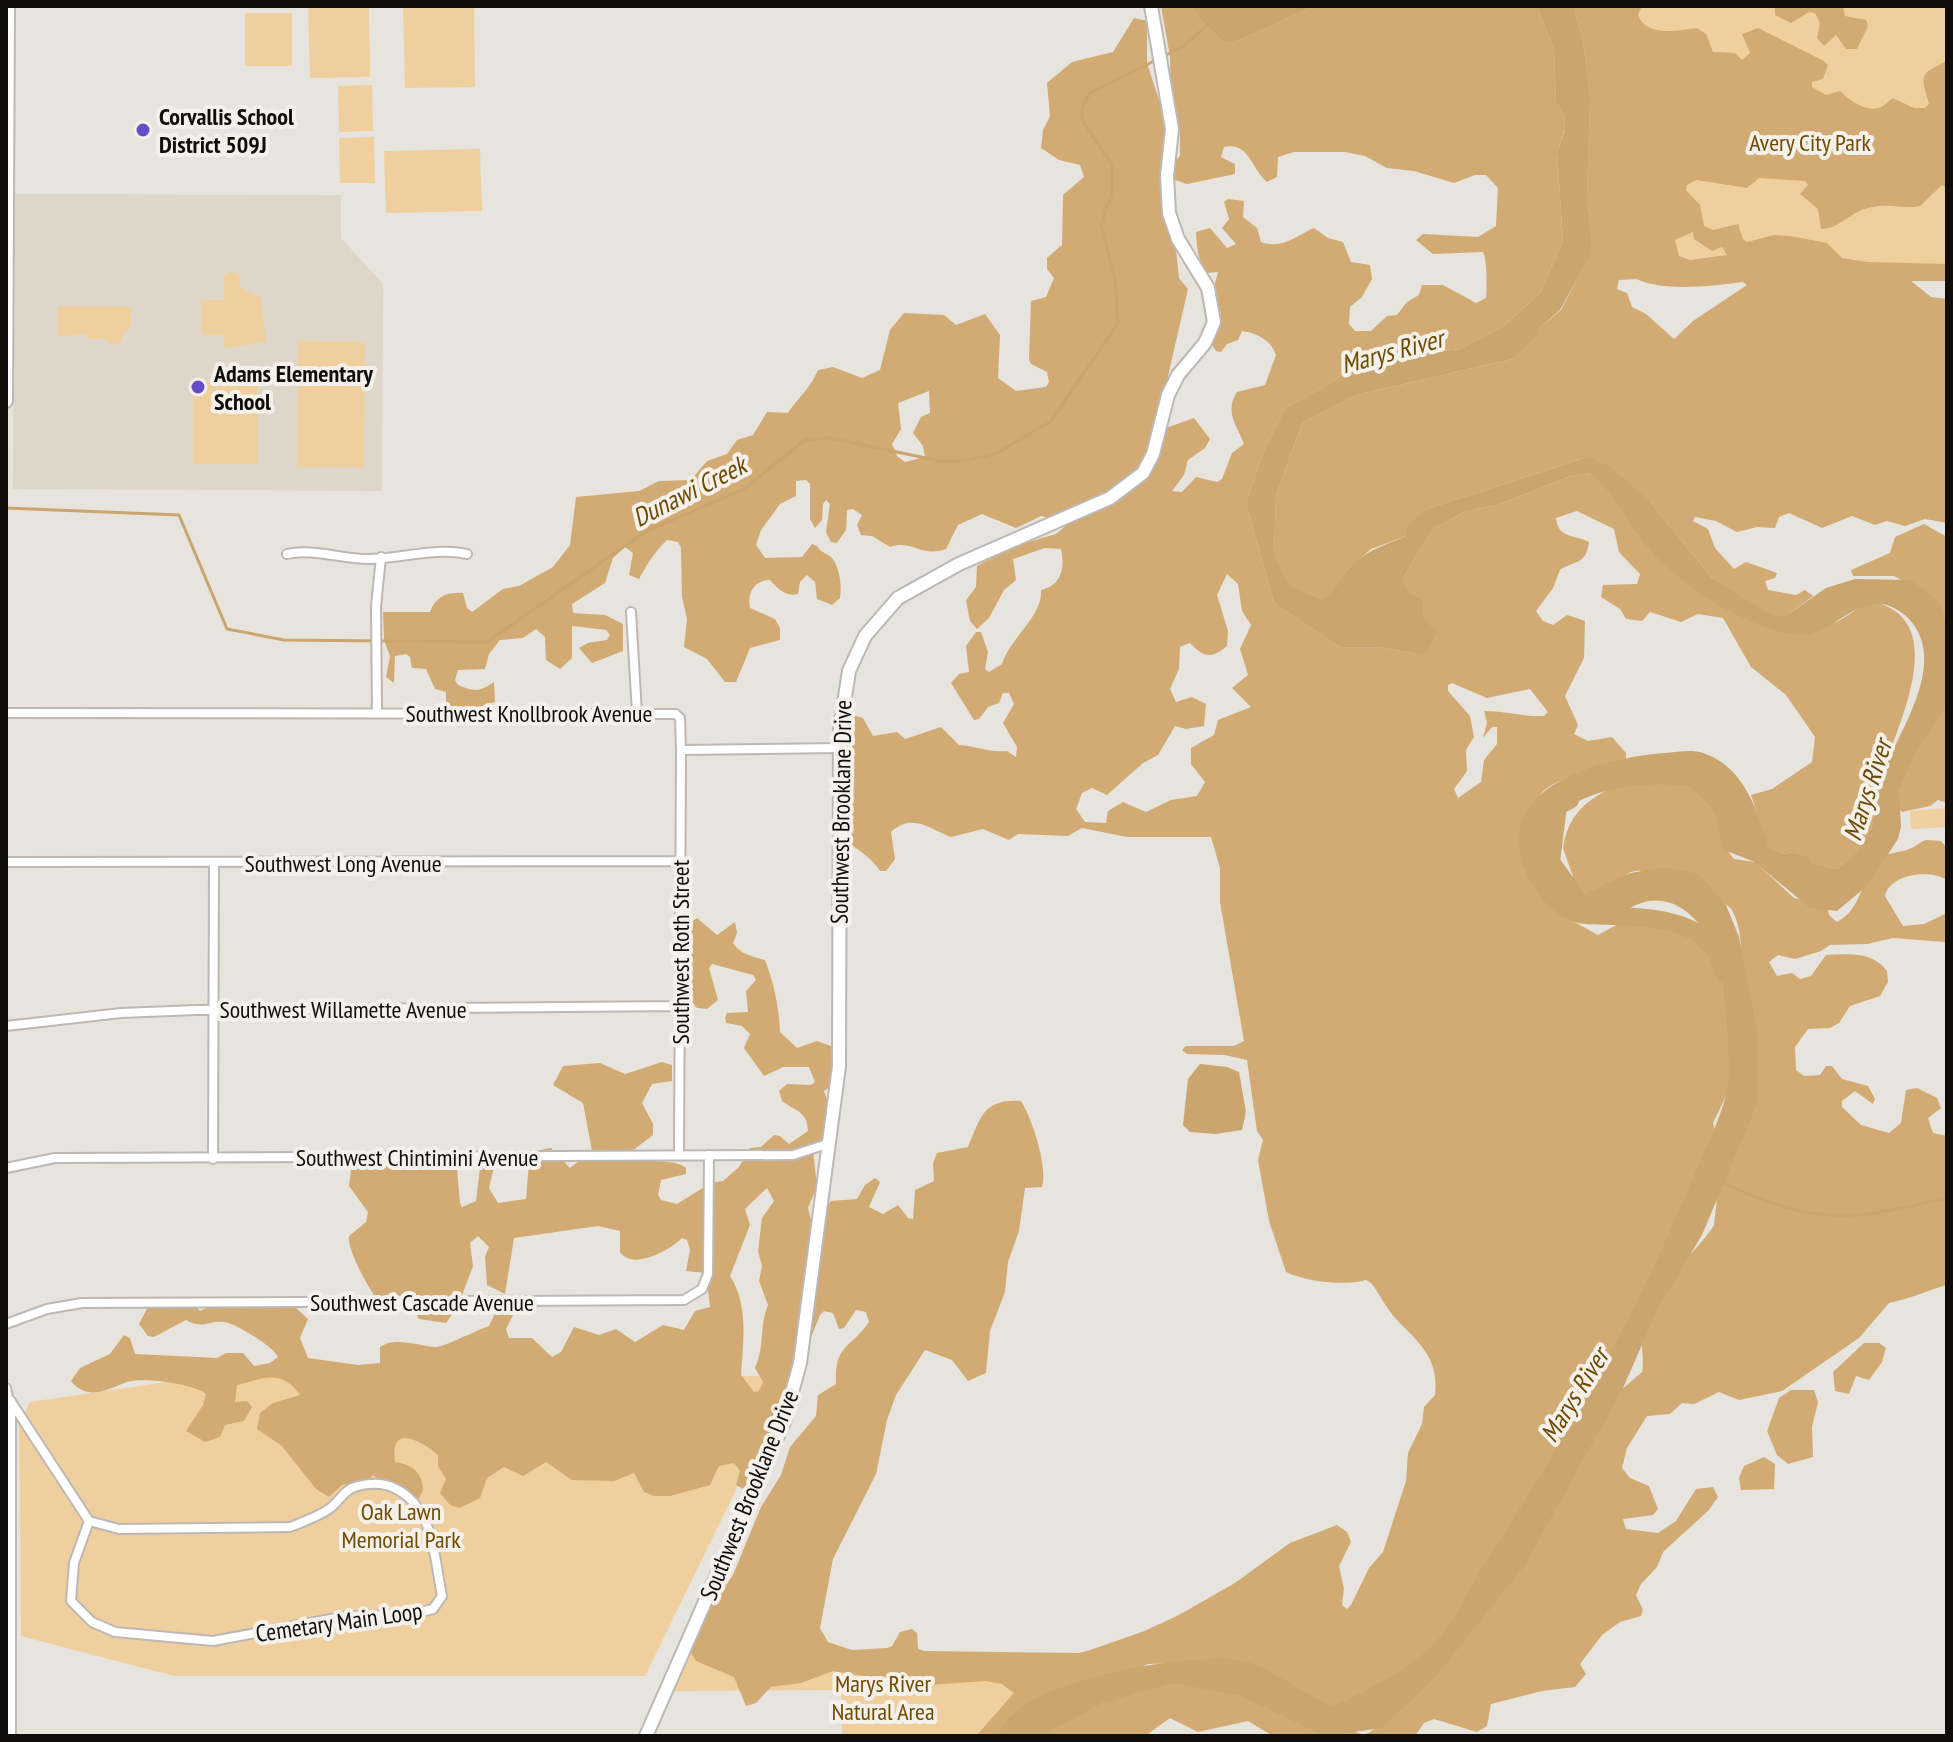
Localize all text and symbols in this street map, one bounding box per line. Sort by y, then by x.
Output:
place label: Corvallis School District 509J [159,101,294,160]
marker: Corvallis School District 509J [134,121,152,139]
park label: Avery City Park [1749,127,1871,158]
water label: Marys River [1337,321,1450,380]
place label: Adams Elementary School [213,358,373,417]
marker: Adams Elementary School [189,378,207,396]
water label: Dunawi Creek [627,447,754,534]
street label: Southwest Knollbrook Avenue [406,698,652,729]
street label: Southwest Brooklane Drive [824,700,858,924]
water label: Marys River [1835,732,1900,845]
street label: Southwest Long Avenue [244,848,442,879]
street label: Southwest Roth Street [665,859,696,1044]
street label: Southwest Willamette Avenue [219,994,467,1025]
street label: Southwest Chintimini Avenue [296,1142,538,1173]
street label: Southwest Cascade Avenue [310,1287,534,1318]
water label: Marys River [1532,1339,1618,1448]
street label: Southwest Brooklane Drive [693,1385,805,1605]
park label: Oak Lawn Memorial Park [342,1496,461,1555]
street label: Cemetary Main Loop [254,1595,424,1649]
park label: Marys River Natural Area [831,1668,935,1727]

